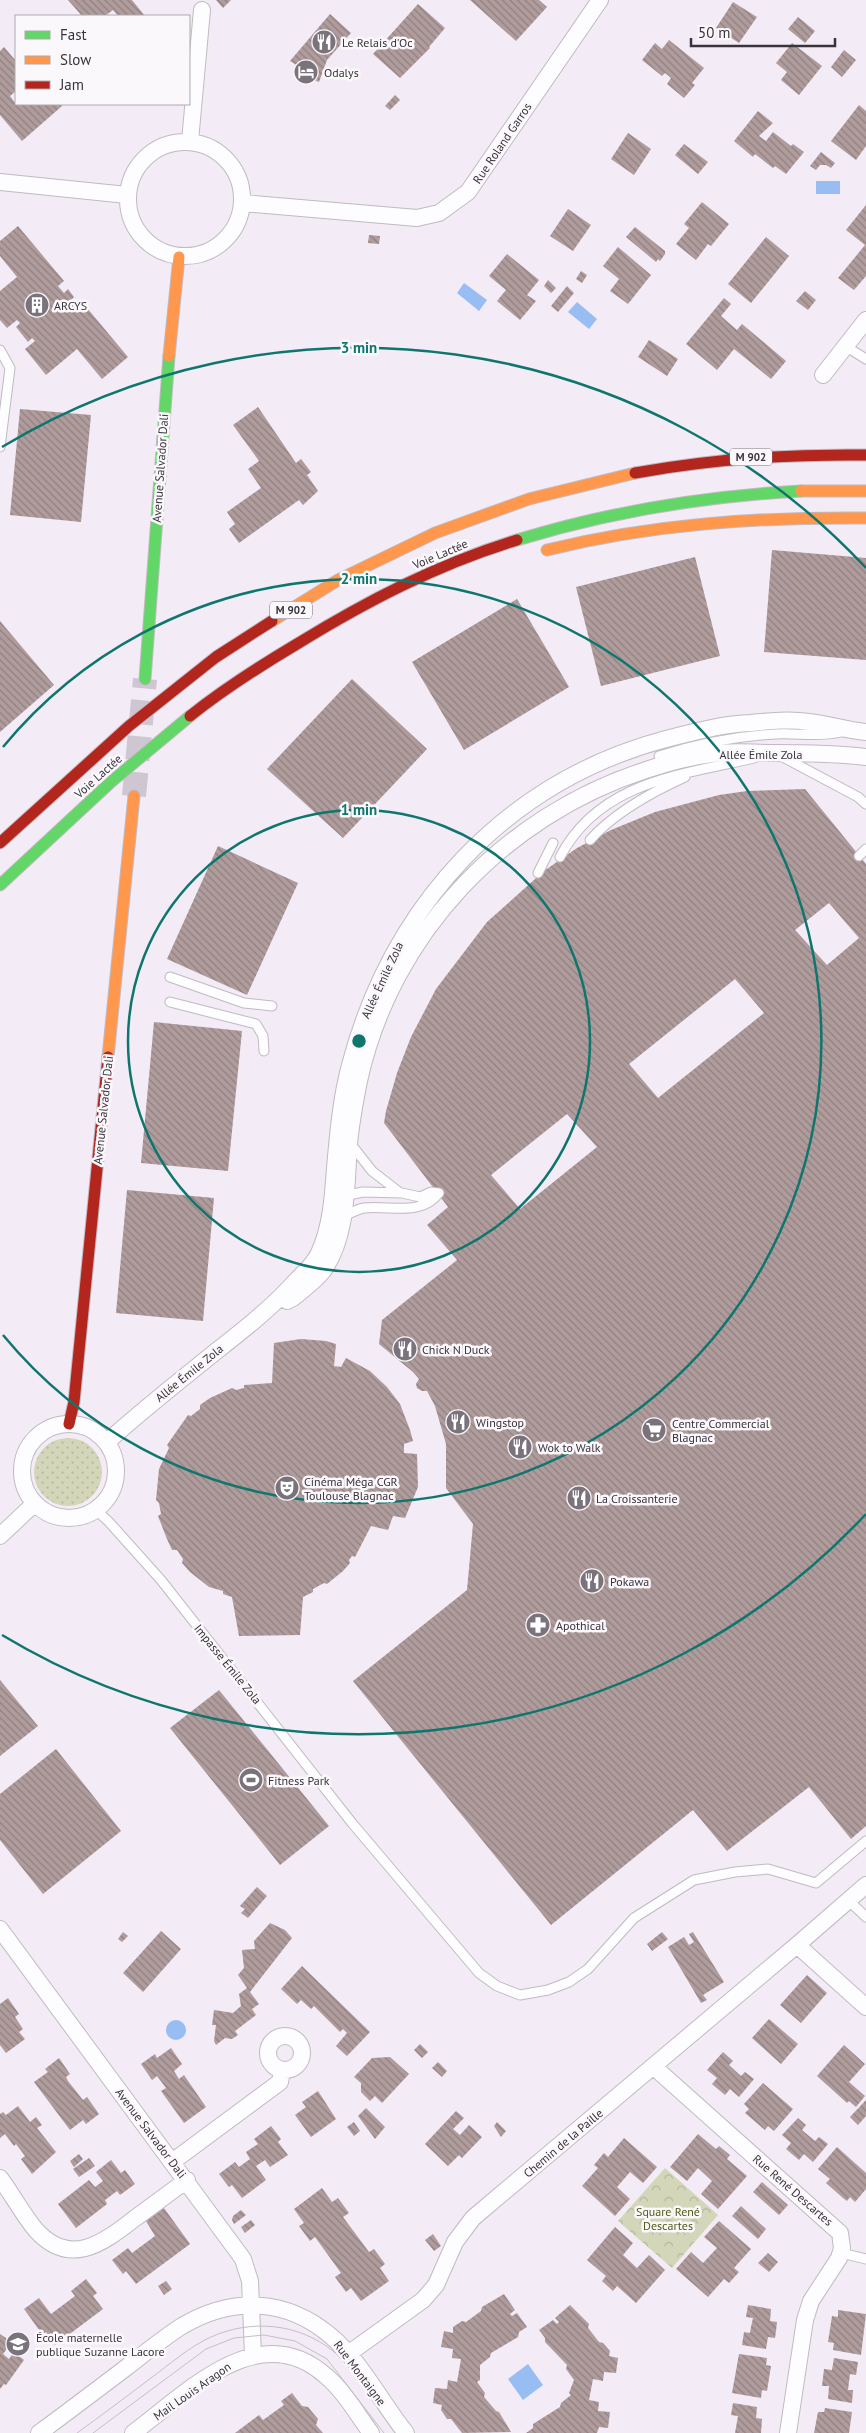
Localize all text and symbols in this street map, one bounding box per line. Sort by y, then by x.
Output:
legend [15,15,190,105]
scale bar [691,15,835,47]
text: 50 m [698,23,731,42]
text: Fast [60,25,87,44]
restaurant icon: Le Relais d'Oc [311,29,337,55]
place label: Le Relais d'Oc [342,35,413,50]
text: Slow [60,50,91,69]
hotel icon: Odalys [293,59,319,85]
place label: Odalys [324,65,359,80]
text: Jam [59,75,84,94]
street label: Rue Roland Garros [469,100,535,186]
building icon: ARCYS [24,292,50,318]
place label: ARCYS [54,298,87,313]
text: 3 min [341,338,377,357]
street label: Avenue Salvador Dali [149,413,171,523]
road number: M 902 [730,448,772,466]
street label: Voie Lactée [409,536,470,573]
text: 2 min [341,569,377,588]
road number: M 902 [270,602,312,618]
street label: Allée Émile Zola [719,747,803,762]
street label: Voie Lactée [71,751,125,802]
text: 1 min [341,800,377,819]
street label: Allée Émile Zola [358,939,406,1021]
centre of rings [350,1032,368,1050]
street label: Avenue Salvador Dali [90,1055,116,1165]
restaurant icon: Chick N Duck [392,1336,418,1362]
street label: Allée Émile Zola [152,1341,226,1405]
place label: Chick N Duck [422,1342,490,1357]
restaurant icon: Wingstop [445,1409,471,1435]
place label: Wingstop [476,1415,524,1430]
place label: Centre Commercial Blagnac [672,1416,770,1445]
supermarket icon: Centre Commercial Blagnac [641,1417,667,1443]
restaurant icon: Wok to Walk [507,1434,533,1460]
place label: Wok to Walk [538,1440,601,1455]
place label: Cinéma Méga CGR Toulouse Blagnac [304,1474,398,1503]
theatre icon: Cinéma Méga CGR Toulouse Blagnac [274,1475,300,1501]
restaurant icon: La Croissanterie [566,1485,592,1511]
place label: La Croissanterie [596,1491,678,1506]
restaurant icon: Pokawa [579,1568,605,1594]
place label: Pokawa [610,1574,649,1589]
pharmacy icon: Apothical [525,1612,551,1638]
place label: Apothical [556,1618,605,1633]
street label: Impasse Émile Zola [191,1621,265,1707]
sports icon: Fitness Park [238,1767,264,1793]
place label: Fitness Park [268,1773,330,1788]
street label: Avenue Salvador Dali [112,2085,190,2181]
street label: Chemin de la Paille [520,2105,606,2181]
street label: Rue René Descartes [750,2151,836,2229]
park label: Square René Descartes [636,2204,700,2233]
place label: École maternelle publique Suzanne Lacore [36,2330,165,2359]
school or university icon: École maternelle publique Suzanne Lacore [5,2331,31,2357]
street label: Rue Montaigne [331,2337,389,2409]
street label: Mail Louis Aragon [150,2359,234,2423]

